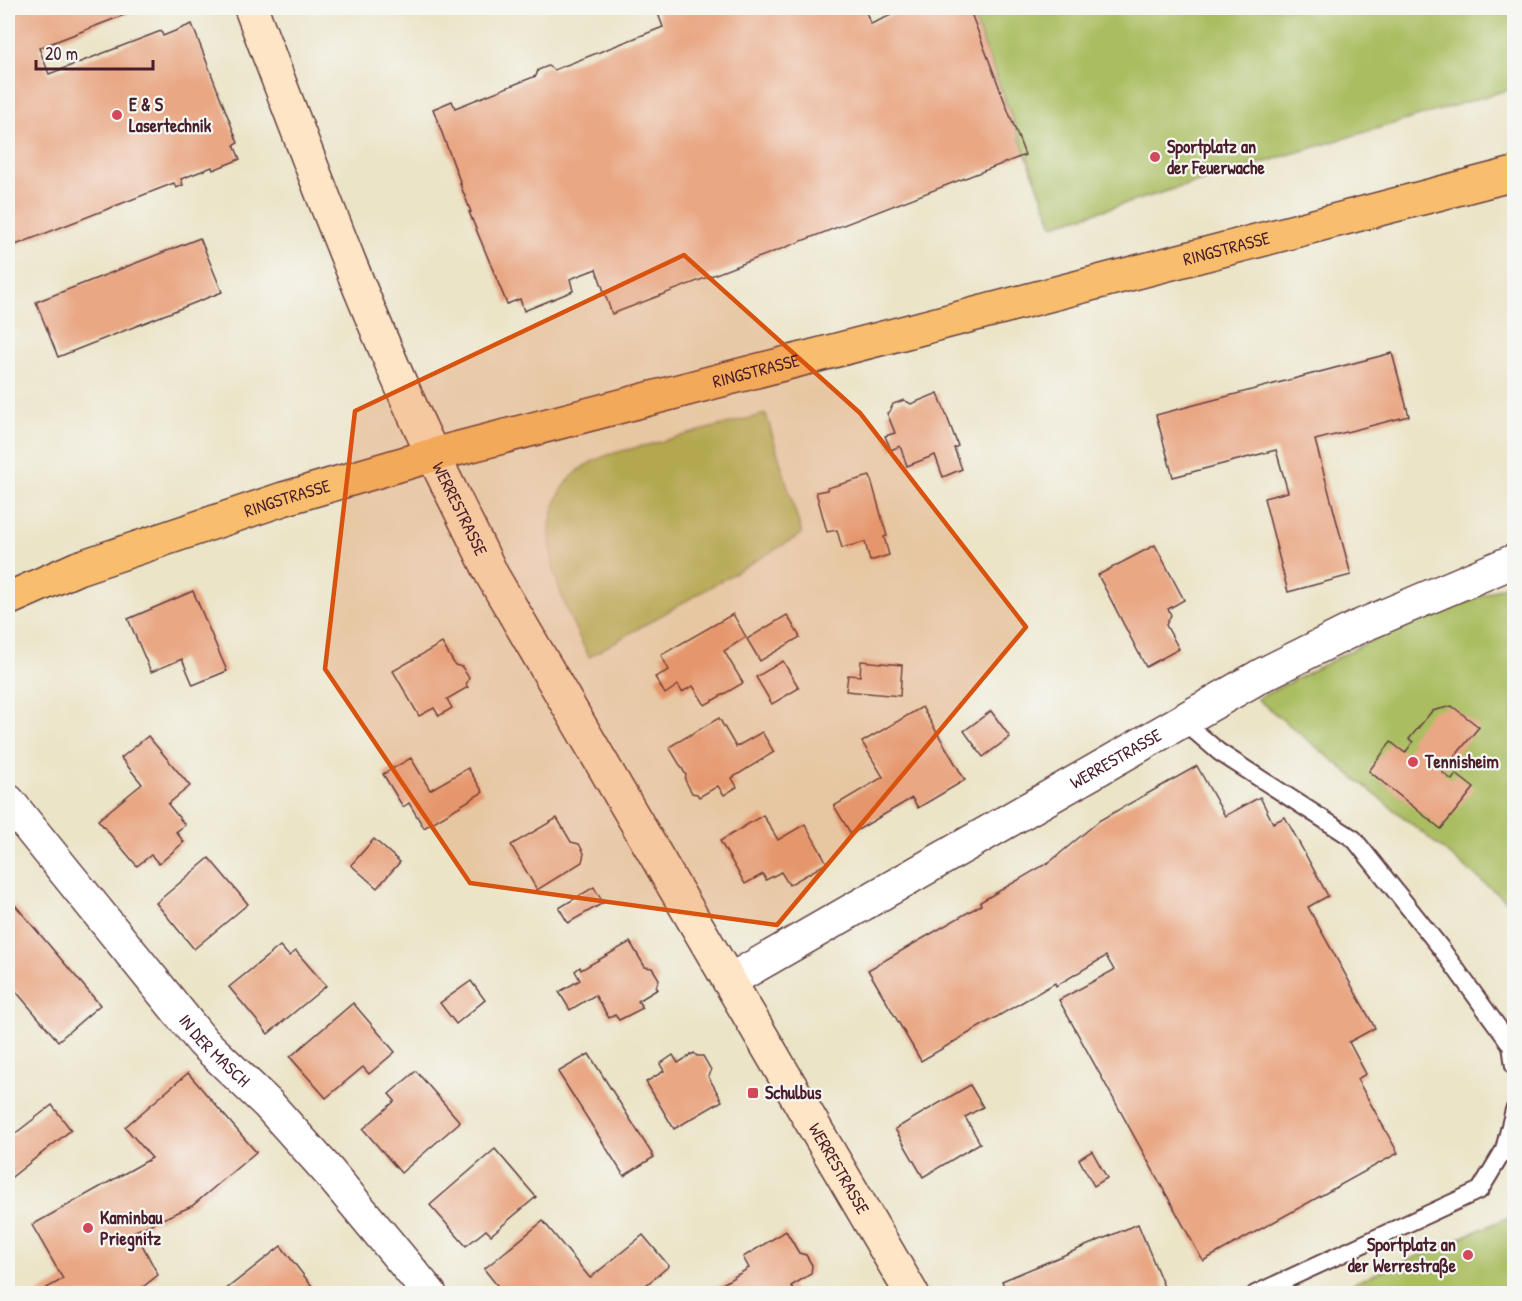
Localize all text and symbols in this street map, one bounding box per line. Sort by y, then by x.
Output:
scale bar [36,33,153,71]
text: 20 m [45,41,78,66]
place label: E & S Lasertechnik [129,92,212,138]
marker: E & S Lasertechnik [110,108,124,122]
place label: Sportplatz an der Feuerwache [1167,134,1265,180]
marker: Sportplatz an der Feuerwache [1148,150,1162,164]
street label: RINGSTRASSE [1180,225,1272,272]
street label: RINGSTRASSE [710,347,802,394]
street label: WERRESTRASSE [426,458,494,560]
street label: RINGSTRASSE [241,473,333,523]
street label: WERRESTRASSE [1065,722,1166,795]
place label: Tennisheim [1424,749,1499,774]
marker: Tennisheim [1406,755,1420,769]
street label: IN DER MASCH [173,1009,256,1092]
place label: Schulbus [765,1080,821,1105]
marker: Schulbus [746,1086,760,1100]
street label: WERRESTRASSE [803,1118,876,1219]
place label: Kaminbau Priegnitz [100,1205,163,1252]
marker: Kaminbau Priegnitz [81,1221,95,1235]
place label: Sportplatz an der Werrestraße [1348,1232,1457,1279]
marker: Sportplatz an der Werrestraße [1461,1248,1475,1262]

